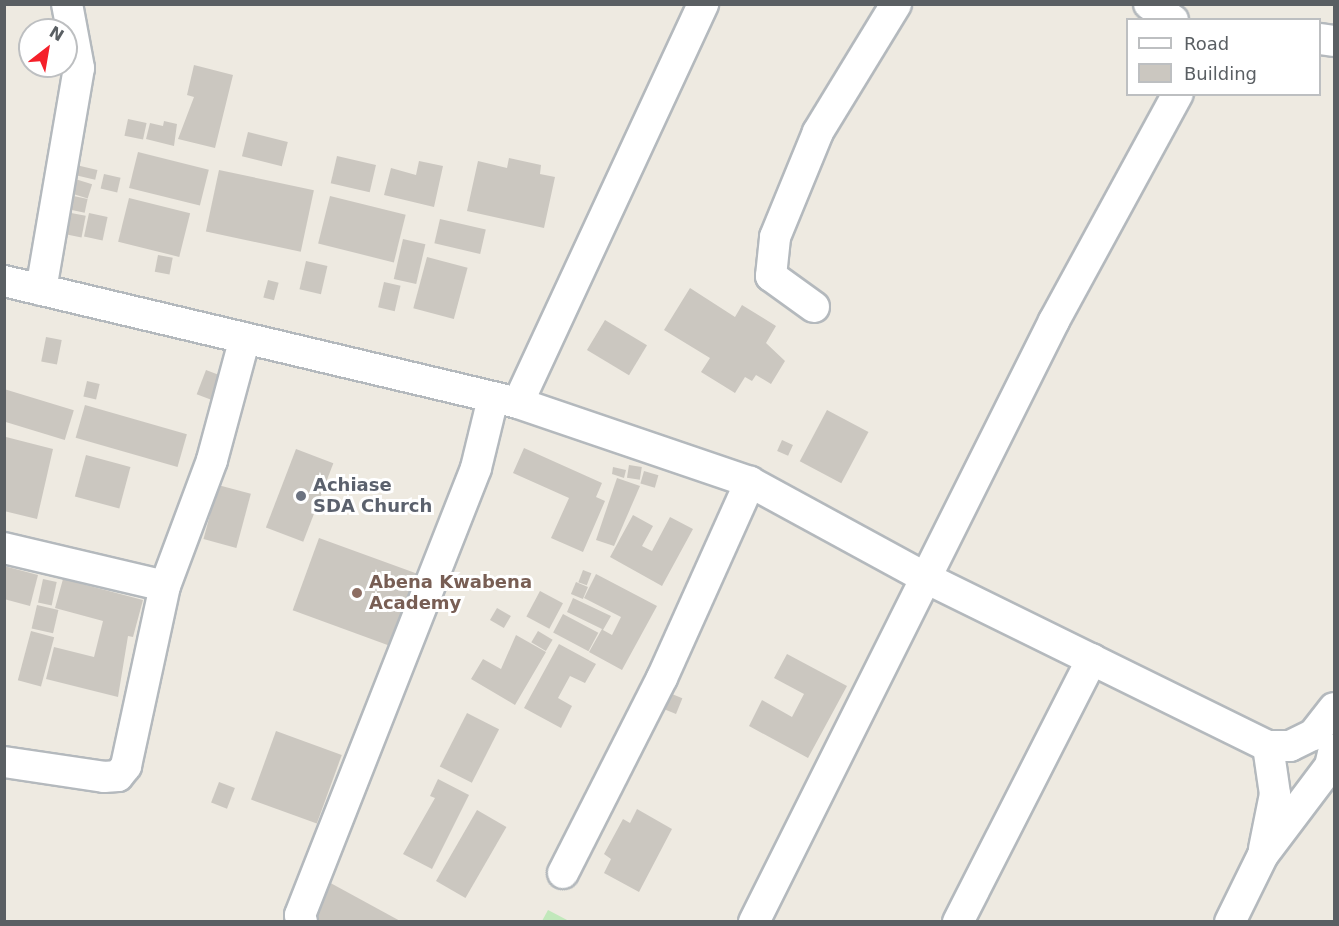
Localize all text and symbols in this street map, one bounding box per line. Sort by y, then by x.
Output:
north arrow [18,18,78,78]
legend [1126,18,1321,96]
text: N [46,22,67,45]
text: Road [1184,33,1229,54]
text: Building [1184,63,1257,84]
place label: Achiase SDA Church [313,475,432,518]
marker: Achiase SDA Church [294,489,308,503]
place label: Abena Kwabena Academy [369,572,532,614]
marker: Abena Kwabena Academy [350,586,364,600]

